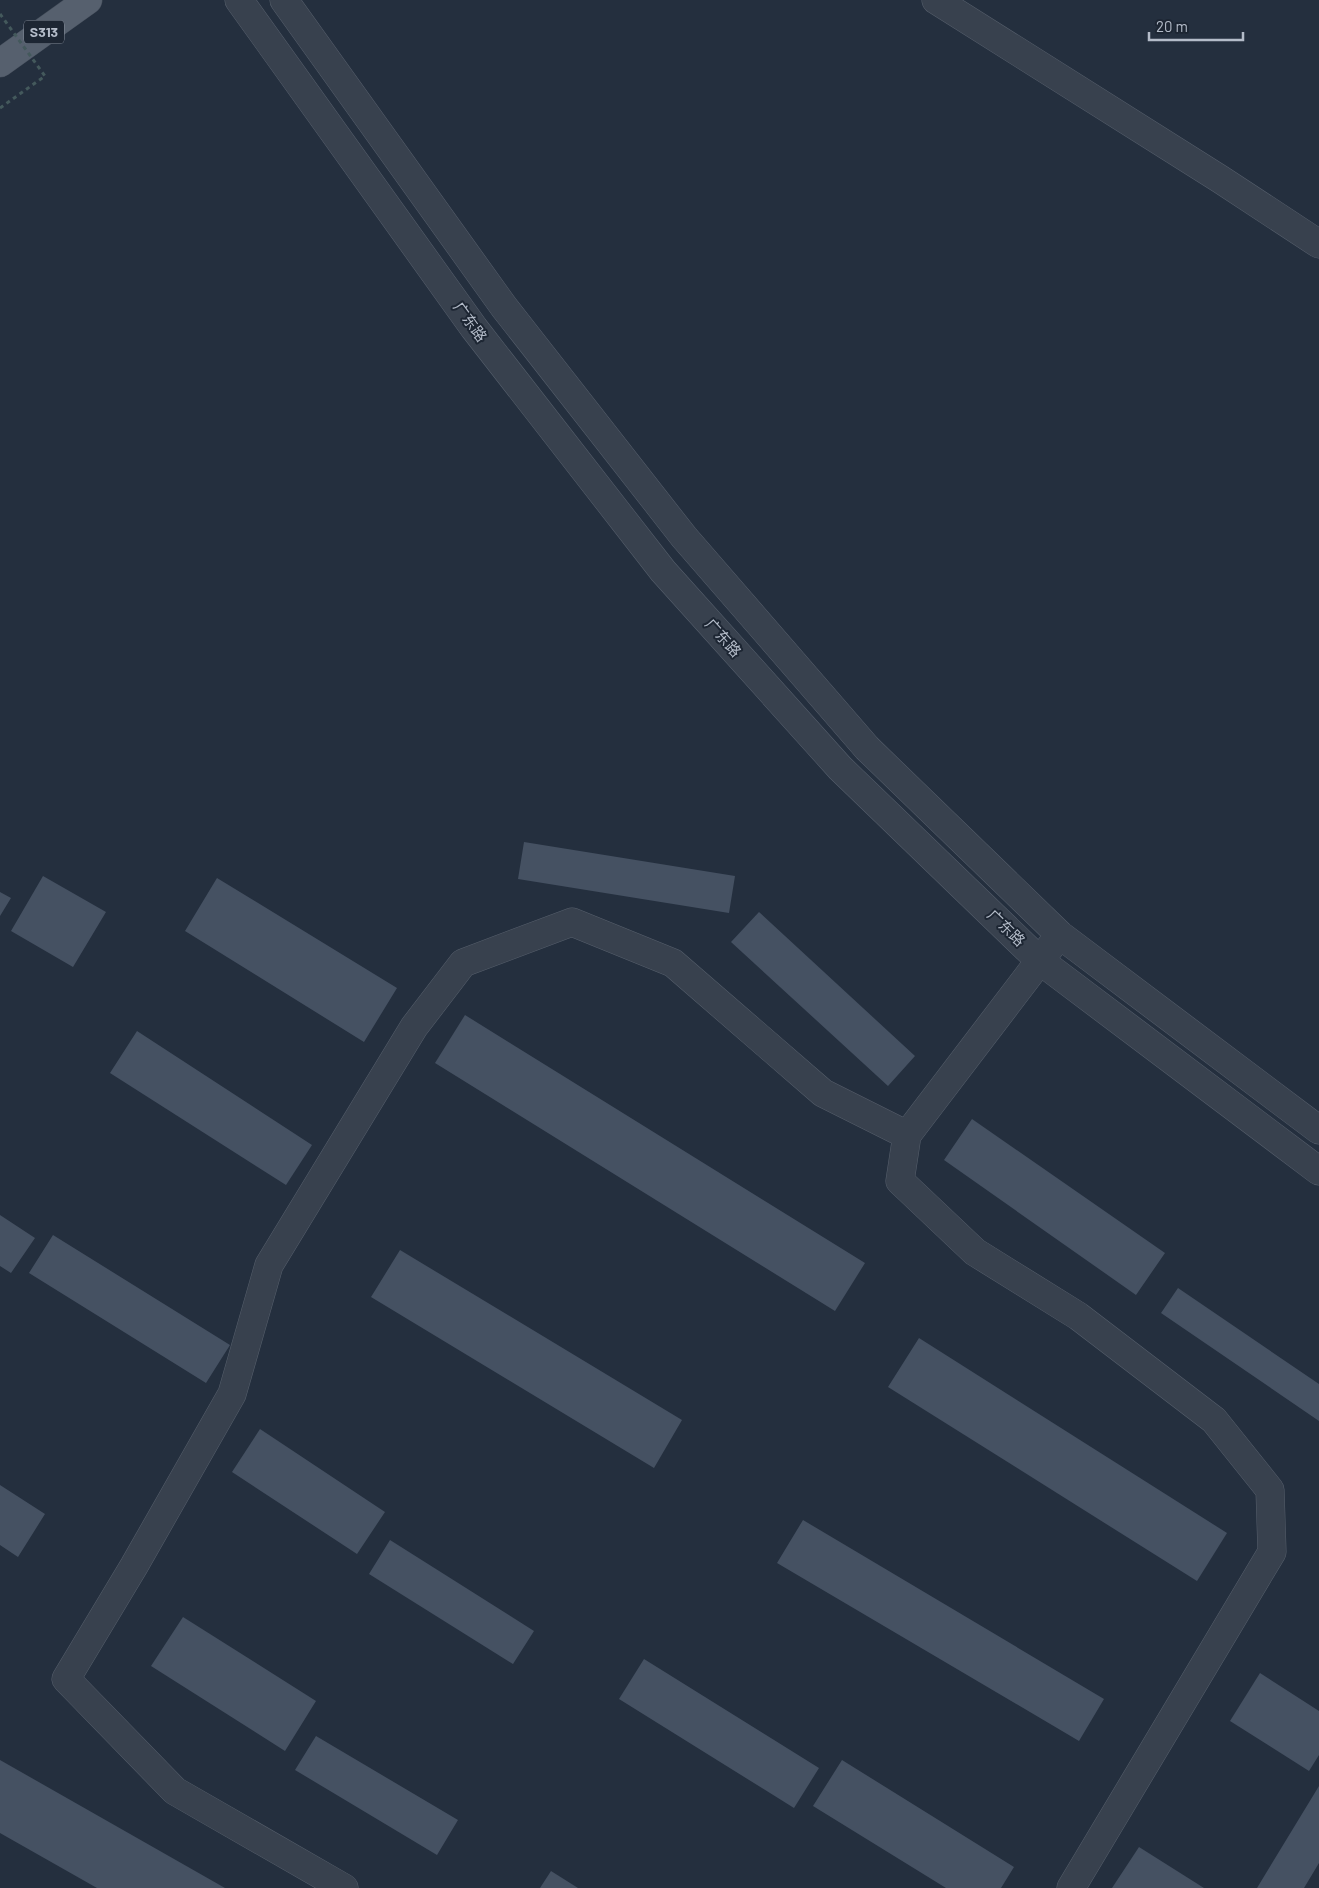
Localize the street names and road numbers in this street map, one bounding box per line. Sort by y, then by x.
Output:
road number: S313 [24,21,64,44]
street label: 广东路 [450,298,491,345]
street label: 广东路 [702,615,745,660]
street label: 广东路 [984,905,1029,949]

